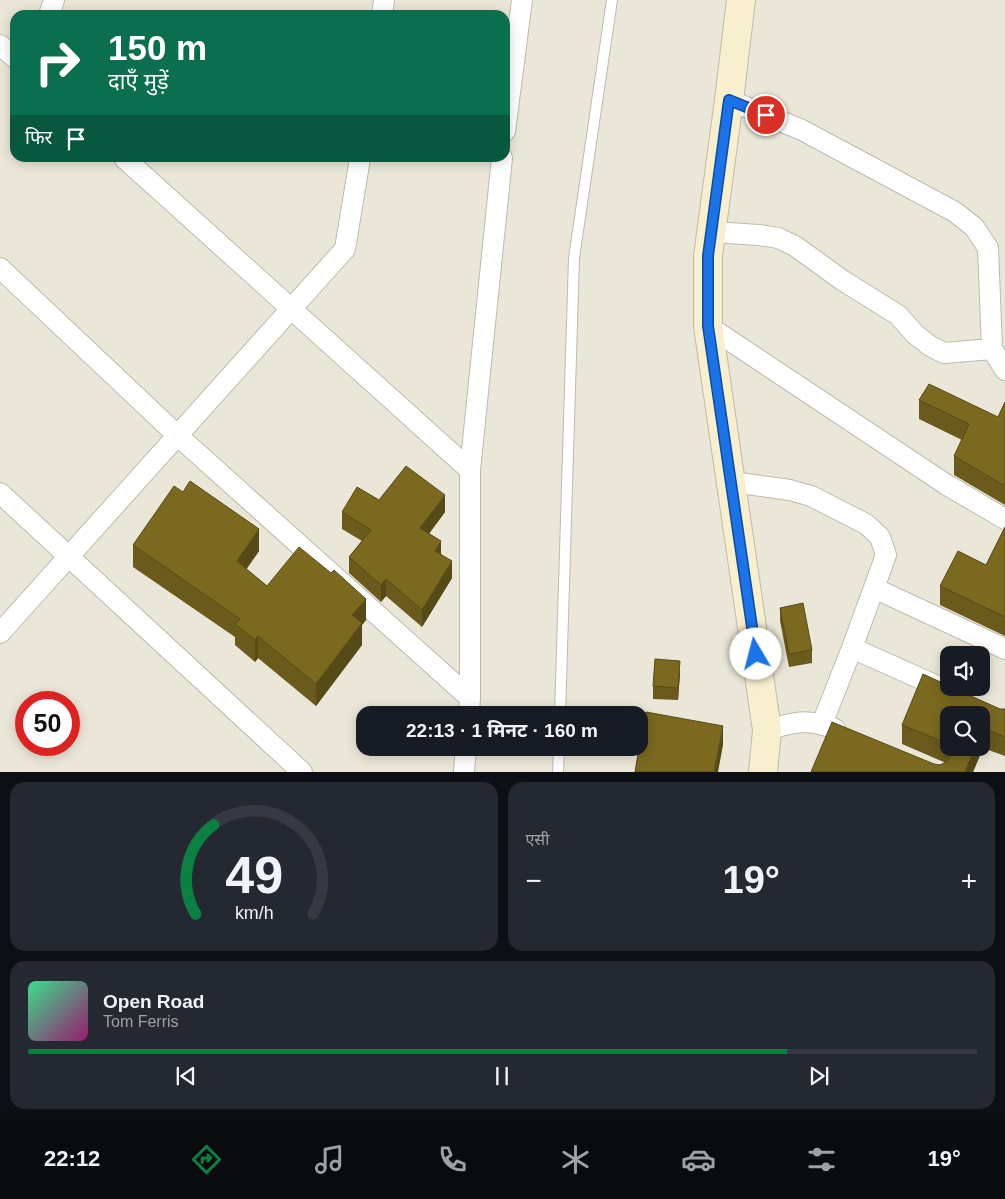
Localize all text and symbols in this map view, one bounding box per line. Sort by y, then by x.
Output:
text: 150 m [108,28,207,67]
icon: right [25,30,90,95]
text: दाएँ मुड़ें [108,69,169,94]
pin [745,94,787,136]
icon: arrive [752,101,780,129]
icon: arrive [62,125,90,153]
text: फिर [25,127,52,148]
position arrow [729,627,781,679]
map controls [940,646,990,756]
button: sound [940,646,990,696]
speed limit sign: 50 [15,691,80,756]
button: search [940,706,990,756]
text: 22:13 · 1 मिनट · 160 m [406,720,598,741]
text: एसी [526,831,549,848]
text: 49 [225,846,283,904]
text: 19° [723,859,780,901]
text: − [526,865,542,896]
text: + [961,865,977,896]
text: km/h [234,903,273,923]
text: Open Road [103,991,204,1012]
text: Tom Ferris [103,1013,179,1030]
icon: previous [172,1062,200,1090]
icon: pause [488,1062,516,1090]
icon: next [805,1062,833,1090]
icon: directions [189,1142,224,1177]
icon: music [312,1142,347,1177]
icon: phone [435,1142,470,1177]
icon: climate [558,1142,593,1177]
icon: car [681,1142,716,1177]
icon: filters [804,1142,839,1177]
text: 22:12 [44,1146,100,1171]
text: 19° [928,1146,961,1171]

